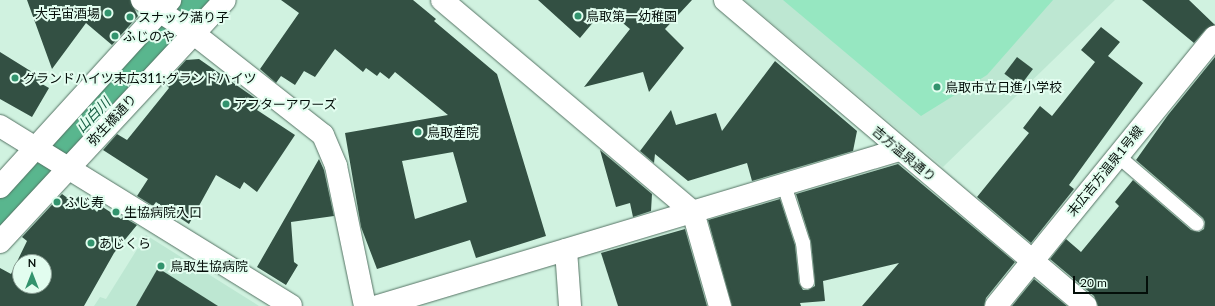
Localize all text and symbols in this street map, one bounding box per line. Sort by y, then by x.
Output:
place label: 大宇宙酒場 [35,5,100,21]
marker: 大宇宙酒場 [103,8,113,18]
place label: 鳥取第一幼稚園 [586,8,677,24]
place label: スナック満り子 [138,9,229,25]
marker: 鳥取第一幼稚園 [573,11,583,21]
marker: スナック満り子 [125,12,135,22]
place label: ふじのや [123,28,175,44]
marker: ふじのや [110,31,120,41]
place label: グランドハイツ末広311;グランドハイツ [23,70,257,86]
marker: グランドハイツ末広311;グランドハイツ [10,73,20,83]
place label: 鳥取市立日進小学校 [945,79,1062,95]
marker: 鳥取市立日進小学校 [932,82,942,92]
street label: 弥生橋通り [84,91,140,149]
water label: 山白川 [72,94,114,136]
place label: アフターアワーズ [234,96,338,112]
marker: アフターアワーズ [221,99,231,109]
street label: 吉方温泉通り [869,123,939,185]
street label: 末広吉方温泉1号線 [1064,123,1146,219]
place label: 鳥取産院 [427,124,479,140]
marker: 鳥取産院 [412,126,424,138]
place label: ふじ寿 [65,194,104,210]
marker: ふじ寿 [52,197,62,207]
place label: 生協病院入口 [124,204,202,220]
marker: 生協病院入口 [111,207,121,217]
place label: あじくら [99,235,151,251]
marker: あじくら [86,238,96,248]
north arrow [12,254,52,294]
text: N [28,256,36,269]
place label: 鳥取生協病院 [170,258,248,274]
marker: 鳥取生協病院 [155,260,167,272]
scale bar [1075,268,1150,294]
text: 20 m [1080,275,1107,290]

